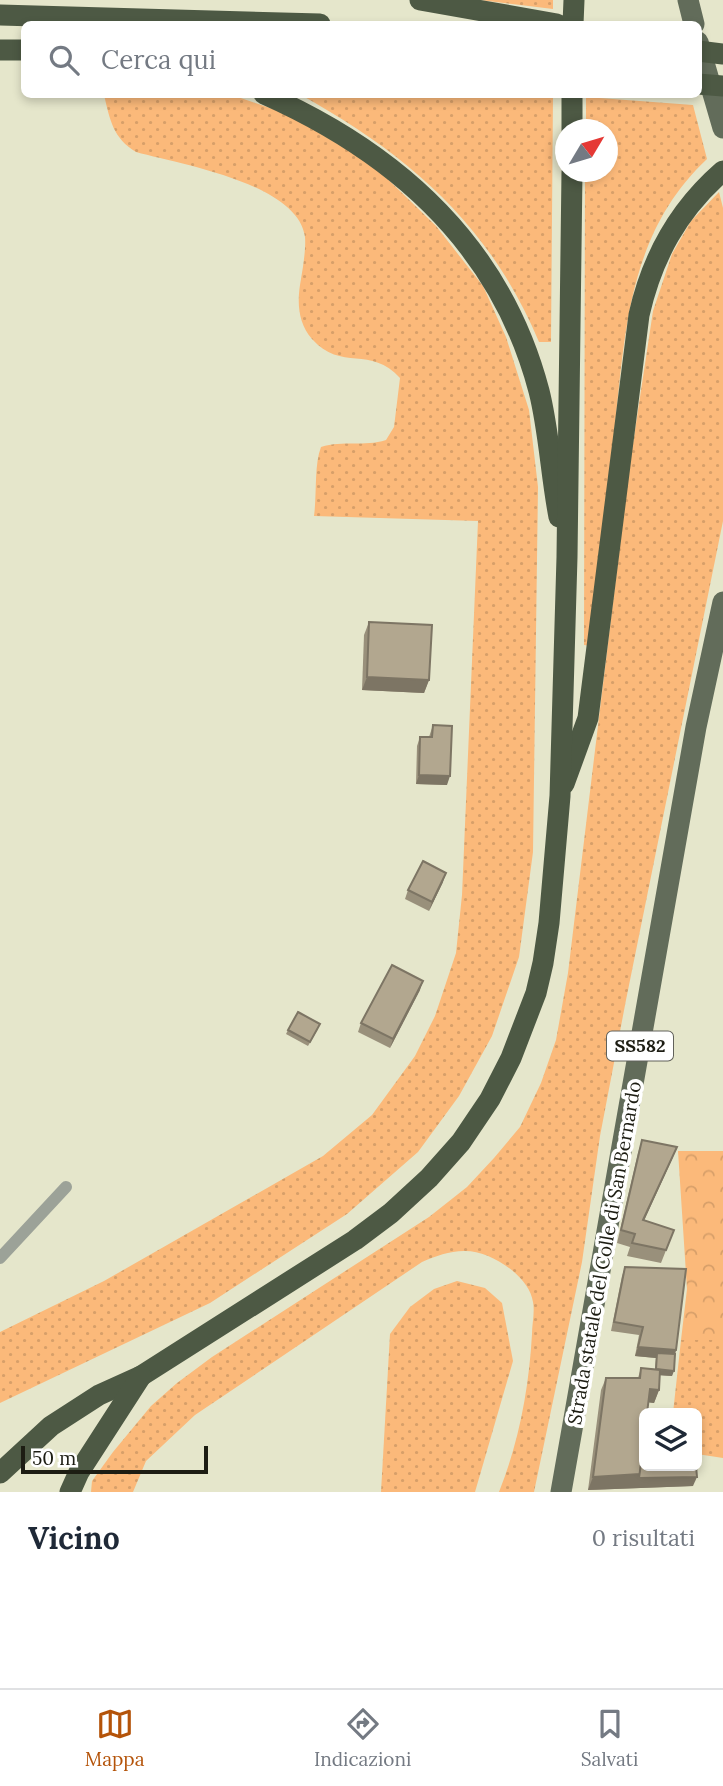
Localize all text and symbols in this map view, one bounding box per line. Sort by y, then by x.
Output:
search box [21,21,702,98]
icon: search [45,41,83,79]
text: Cerca qui [101,43,216,76]
north arrow [555,119,618,182]
road number: SS582 [607,1031,673,1060]
street label: Strada statale del Colle di San Bernardo [562,1079,646,1427]
map controls [639,1408,702,1471]
button: layers [639,1408,702,1471]
scale bar [21,1443,208,1475]
text: 50 m [32,1446,76,1470]
text: Vicino [28,1519,120,1557]
text: 0 risultati [592,1523,695,1552]
tab: Mappa [85,1705,144,1771]
tab: Indicazioni [314,1705,411,1771]
tab: Salvati [581,1705,638,1771]

